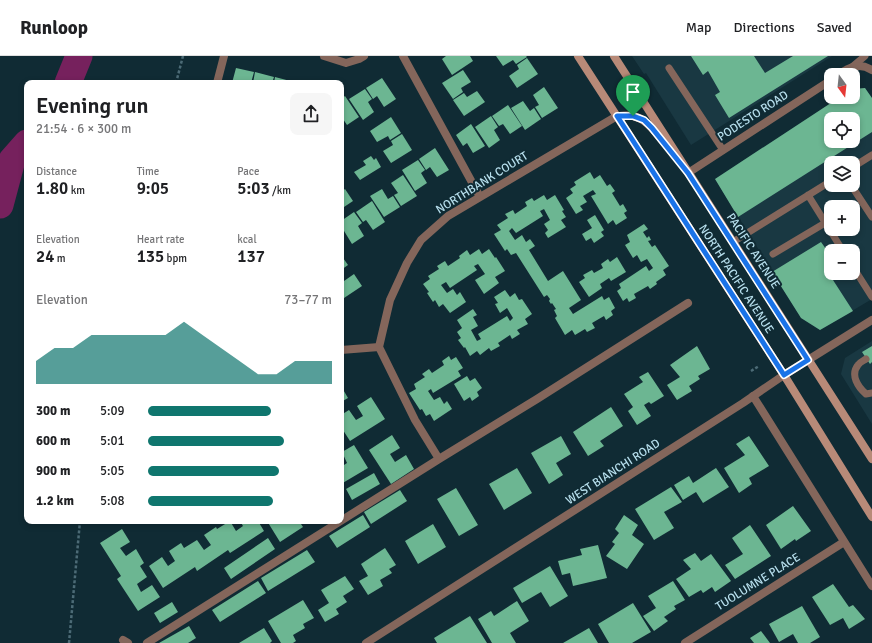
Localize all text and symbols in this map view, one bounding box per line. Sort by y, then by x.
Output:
text: Runloop [20,16,88,40]
text: Map [686,19,712,36]
text: Directions [734,19,795,36]
text: Saved [817,19,852,36]
north arrow [824,68,860,104]
map controls [824,68,860,280]
pin [616,75,650,116]
icon: arrive [622,81,644,103]
street label: PODESTO ROAD [715,87,791,145]
text: Evening run [36,92,149,119]
button: share [290,93,332,135]
button: locate [824,112,860,148]
text: 21:54 · 6 × 300 m [36,121,131,137]
street label: NORTHBANK COURT [433,149,531,217]
button: layers [824,156,860,192]
text: Distance [36,165,77,178]
text: Time [137,165,159,178]
text: Pace [237,165,260,178]
text: 1.80 [36,178,68,199]
text: 9:05 [137,178,169,199]
text: 5:03 [237,178,270,199]
text: km [68,184,85,197]
text: /km [270,184,291,197]
button: + [824,200,860,236]
street label: PACIFIC AVENUE [723,210,783,292]
street label: NORTH PACIFIC AVENUE [695,222,777,336]
text: Elevation [36,233,80,246]
text: Heart rate [137,233,184,246]
text: kcal [237,233,257,246]
button: − [824,244,860,280]
text: 24 [36,246,54,267]
text: 135 [137,246,164,267]
text: 137 [237,246,265,267]
text: m [54,252,66,265]
text: bpm [164,252,187,265]
text: Elevation [36,292,88,308]
text: 73–77 m [284,292,332,308]
text: 300 m [36,403,70,419]
text: 5:09 [100,403,125,419]
text: 600 m [36,433,70,449]
text: 5:01 [100,433,125,449]
street label: WEST BIANCHI ROAD [563,436,663,508]
text: 900 m [36,463,70,479]
text: 5:05 [100,463,125,479]
text: 1.2 km [36,493,74,509]
text: 5:08 [100,493,125,509]
street label: TUOLUMNE PLACE [713,550,803,614]

